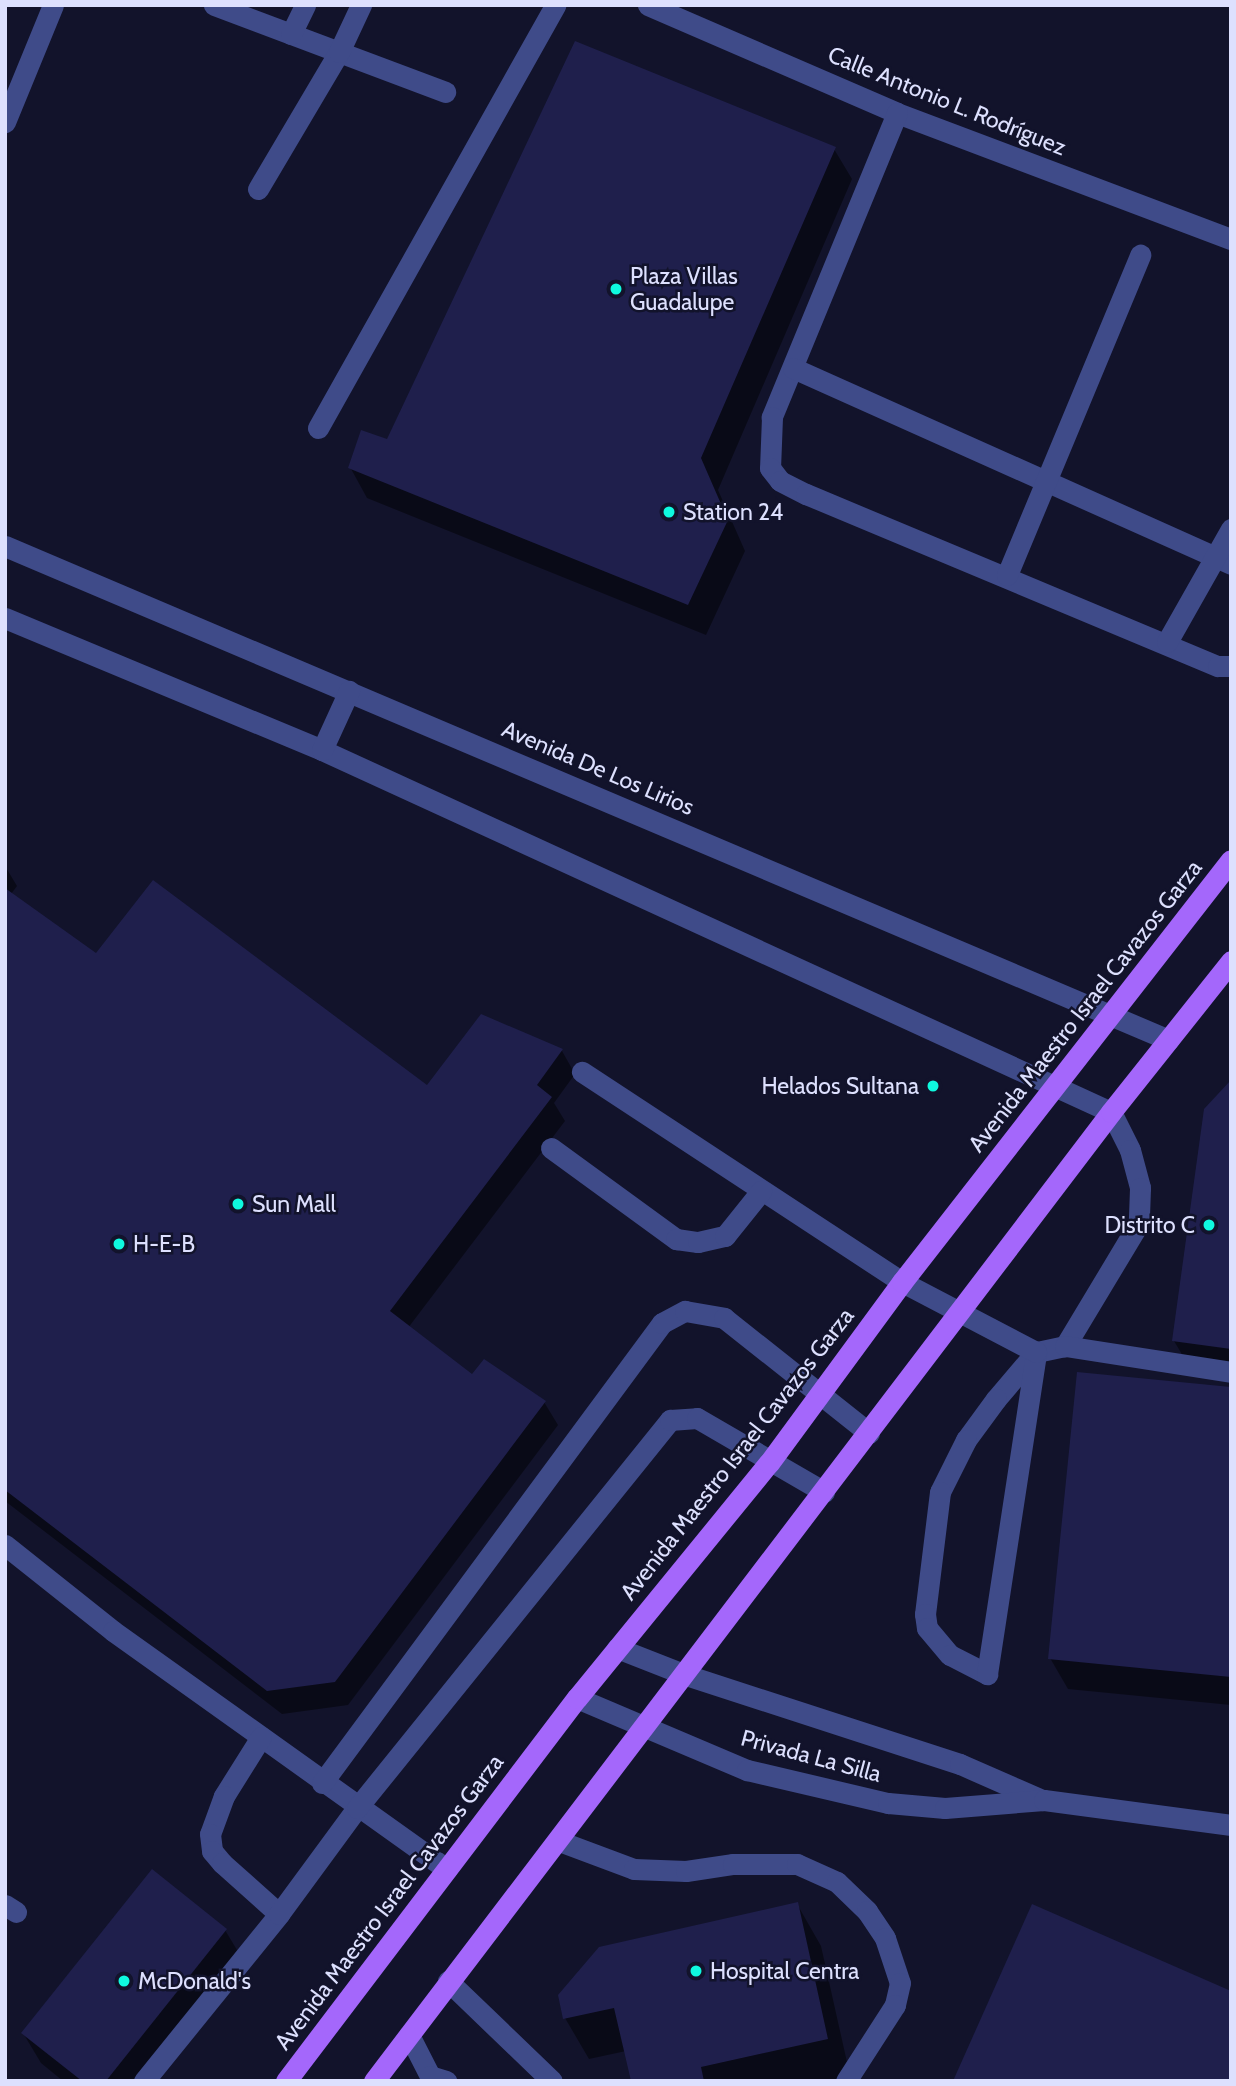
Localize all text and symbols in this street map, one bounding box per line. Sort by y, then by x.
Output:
street label: Calle Antonio L. Rodríguez [824,41,1070,161]
place label: Plaza Villas Guadalupe [630,262,738,316]
marker: Plaza Villas Guadalupe [608,281,624,297]
place label: Station 24 [683,498,783,526]
marker: Station 24 [661,504,677,520]
street label: Avenida De Los Lirios [498,715,698,821]
street label: Avenida Maestro Israel Cavazos Garza [962,855,1208,1157]
place label: Helados Sultana [761,1072,919,1100]
marker: Helados Sultana [925,1078,941,1094]
place label: Sun Mall [252,1190,336,1218]
marker: Sun Mall [230,1196,246,1212]
place label: Distrito C [1104,1211,1195,1239]
marker: Distrito C [1201,1217,1217,1233]
place label: H-E-B [133,1230,195,1258]
marker: H-E-B [111,1236,127,1252]
street label: Avenida Maestro Israel Cavazos Garza [614,1303,860,1605]
street label: Privada La Silla [738,1724,884,1788]
street label: Avenida Maestro Israel Cavazos Garza [269,1749,509,2055]
place label: Hospital Centra [710,1957,859,1985]
marker: Hospital Centra [688,1963,704,1979]
place label: McDonald's [138,1967,251,1995]
marker: McDonald's [116,1973,132,1989]

